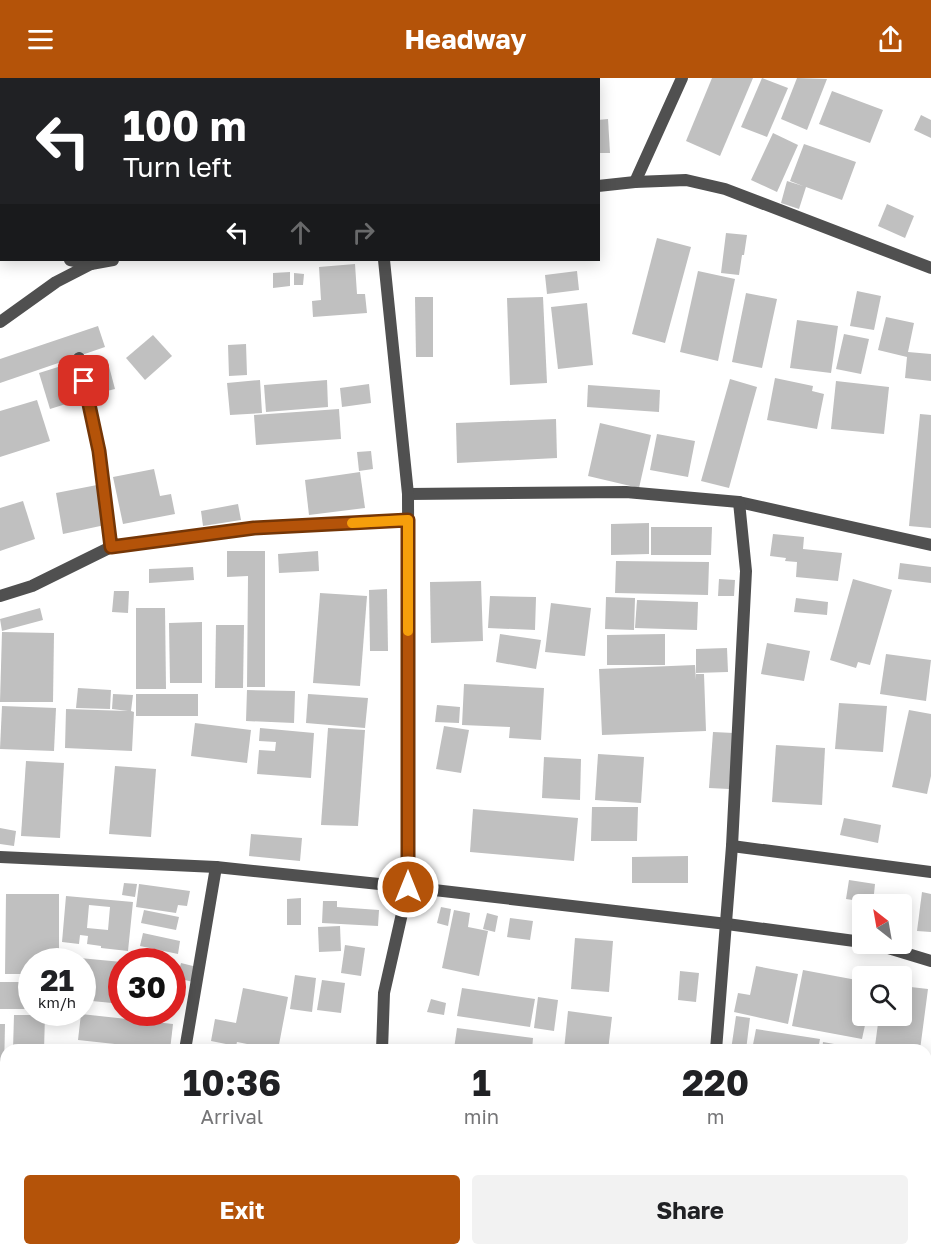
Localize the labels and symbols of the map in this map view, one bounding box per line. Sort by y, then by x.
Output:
pin [58,355,109,406]
position arrow [376,855,440,919]
north arrow [852,894,912,954]
speed limit sign: 30 [108,948,186,1026]

